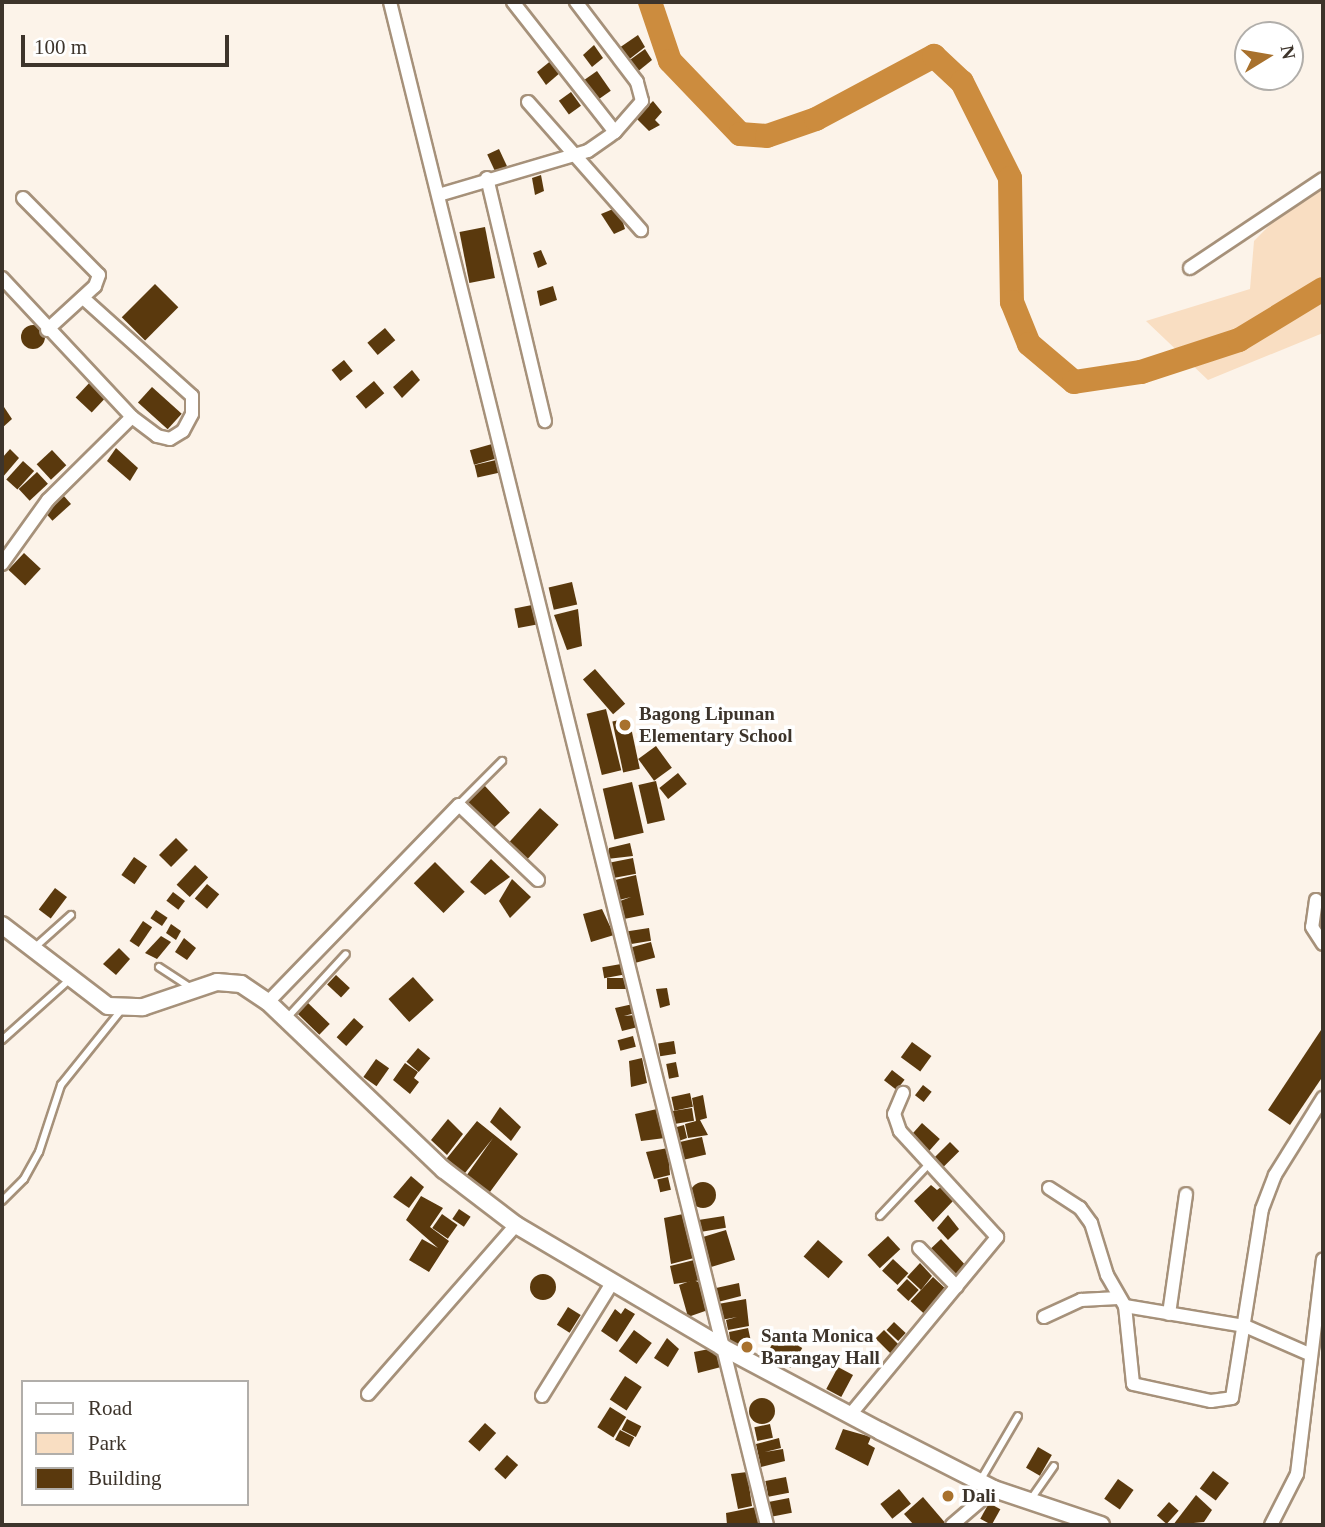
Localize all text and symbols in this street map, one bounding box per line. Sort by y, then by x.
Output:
scale bar [24,21,233,65]
north arrow [1234,21,1304,91]
text: 100 m [34,35,87,59]
text: N [1277,44,1300,61]
place label: Bagong Lipunan Elementary School [639,703,793,747]
marker: Bagong Lipunan Elementary School [617,717,633,733]
place label: Santa Monica Barangay Hall [761,1325,880,1369]
marker: Santa Monica Barangay Hall [739,1339,755,1355]
legend [21,1380,248,1506]
text: Road [88,1396,132,1420]
text: Park [88,1431,127,1455]
text: Building [88,1466,162,1490]
place label: Dali [962,1485,996,1507]
marker: Dali [940,1488,956,1504]

